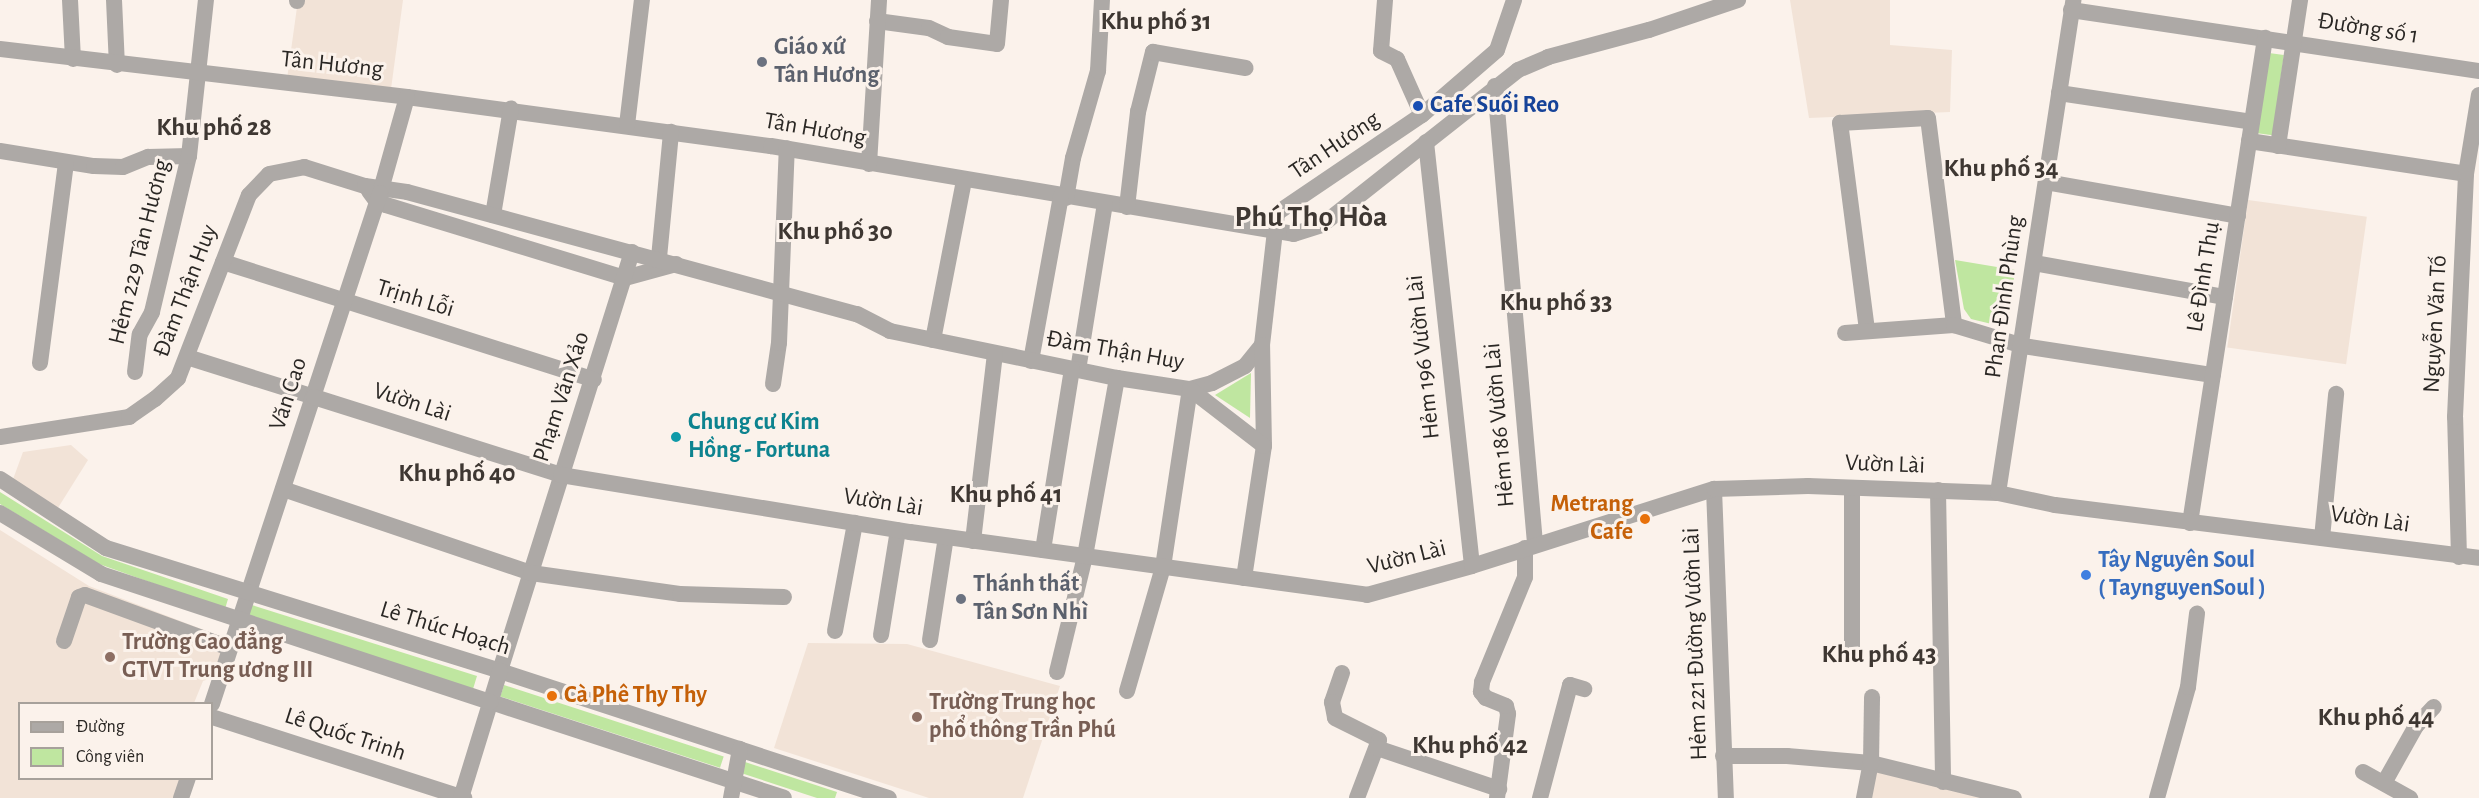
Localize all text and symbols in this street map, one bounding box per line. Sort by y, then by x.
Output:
district label: Khu phố 31 [1100,6,1212,38]
street label: Đường số 1 [2316,7,2420,51]
place label: Giáo xứ Tân Hương [774,34,879,90]
street label: Tân Hương [279,45,385,85]
marker: Giáo xứ Tân Hương [755,55,769,69]
place label: Cafe Suối Reo [1430,92,1559,120]
marker: Cafe Suối Reo [1411,99,1425,113]
street label: Tân Hương [1284,105,1386,187]
street label: Tân Hương [762,107,868,153]
district label: Khu phố 28 [156,112,272,144]
district label: Khu phố 34 [1944,153,2058,185]
street label: Hẻm 229 Tân Hương [103,156,177,348]
district label: Phú Thọ Hòa [1235,199,1387,235]
street label: Phan Đình Phùng [1979,214,2031,380]
district label: Khu phố 30 [777,216,893,248]
street label: Lê Đình Thụ [2181,220,2227,334]
street label: Đàm Thận Huy [148,221,224,361]
street label: Nguyễn Văn Tố [2418,254,2454,394]
street label: Hẻm 196 Vườn Lài [1401,273,1447,441]
street label: Trịnh Lỗi [373,274,457,324]
district label: Khu phố 33 [1499,287,1613,319]
street label: Đàm Thận Huy [1044,325,1186,377]
street label: Phạm Văn Xảo [527,328,597,466]
street label: Hẻm 186 Vườn Lài [1478,341,1522,509]
street label: Văn Cao [264,354,314,434]
street label: Vườn Lài [369,377,455,429]
place label: Chung cư Kim Hồng - Fortuna [688,409,830,465]
marker: Chung cư Kim Hồng - Fortuna [669,430,683,444]
street label: Vườn Lài [1844,449,1926,481]
district label: Khu phố 40 [398,458,516,490]
district label: Khu phố 41 [949,479,1063,511]
street label: Vườn Lài [841,483,925,523]
place label: Metrang Cafe [1551,491,1633,547]
street label: Vườn Lài [2328,500,2412,540]
marker: Metrang Cafe [1638,512,1652,526]
street label: Hẻm 221 Đường Vườn Lài [1678,527,1714,761]
street label: Vườn Lài [1365,534,1449,582]
place label: Tây Nguyên Soul ( TaynguyenSoul ) [2098,547,2266,603]
marker: Tây Nguyên Soul ( TaynguyenSoul ) [2079,568,2093,582]
place label: Thánh thất Tân Sơn Nhì [973,571,1088,627]
marker: Thánh thất Tân Sơn Nhì [954,592,968,606]
street label: Lê Thúc Hoạch [376,596,514,662]
place label: Trường Cao đẳng GTVT Trung ương III [122,629,313,685]
district label: Khu phố 43 [1822,639,1936,671]
marker: Trường Cao đẳng GTVT Trung ương III [103,650,117,664]
place label: Cà Phê Thy Thy [564,682,707,710]
marker: Cà Phê Thy Thy [545,689,559,703]
place label: Trường Trung học phổ thông Trần Phú [929,689,1116,745]
legend [18,702,213,780]
street label: Lê Quốc Trinh [281,702,409,768]
district label: Khu phố 44 [2318,702,2434,734]
marker: Trường Trung học phổ thông Trần Phú [910,710,924,724]
text: Đường [76,718,125,736]
district label: Khu phố 42 [1412,730,1528,762]
text: Công viên [76,748,144,766]

